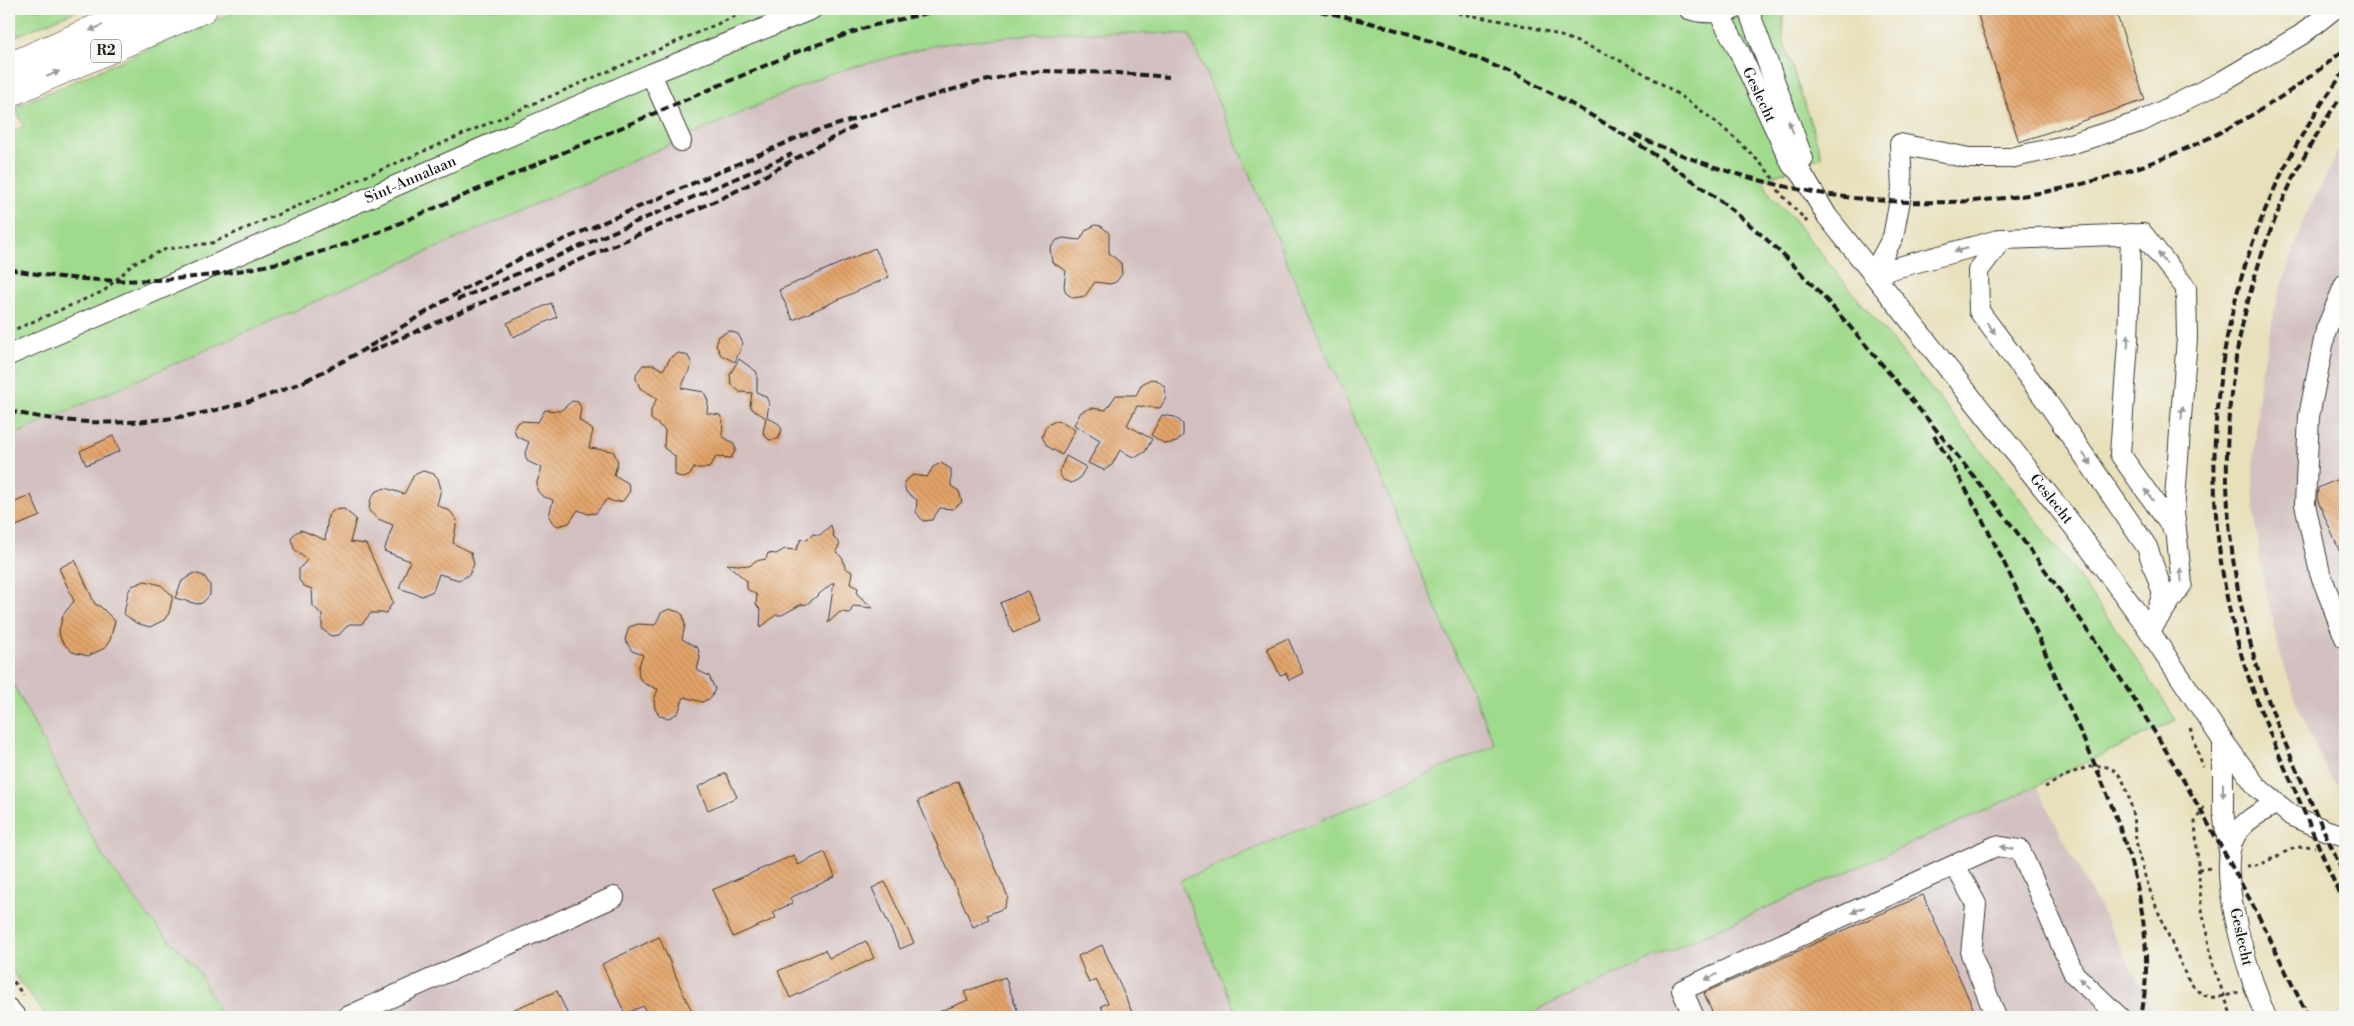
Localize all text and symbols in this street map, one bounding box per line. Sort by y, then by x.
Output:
one-way arrow [89,25,103,33]
road number: R2 [91,40,121,62]
street label: Geslecht [1738,64,1781,126]
one-way arrow [46,69,60,77]
one-way arrow [1787,119,1795,134]
street label: Sint-Annalaan [362,151,459,208]
one-way arrow [1953,246,1969,254]
one-way arrow [2157,252,2168,265]
one-way arrow [1986,321,1997,334]
one-way arrow [2124,333,2132,349]
one-way arrow [2178,404,2186,420]
one-way arrow [2082,452,2092,466]
street label: Geslecht [2026,470,2078,528]
one-way arrow [2144,488,2154,501]
one-way arrow [2177,566,2185,582]
one-way arrow [2219,782,2227,798]
one-way arrow [1999,844,2015,852]
one-way arrow [1851,906,1865,914]
street label: Geslecht [2225,906,2257,969]
one-way arrow [1704,974,1718,982]
one-way arrow [2079,977,2091,989]

